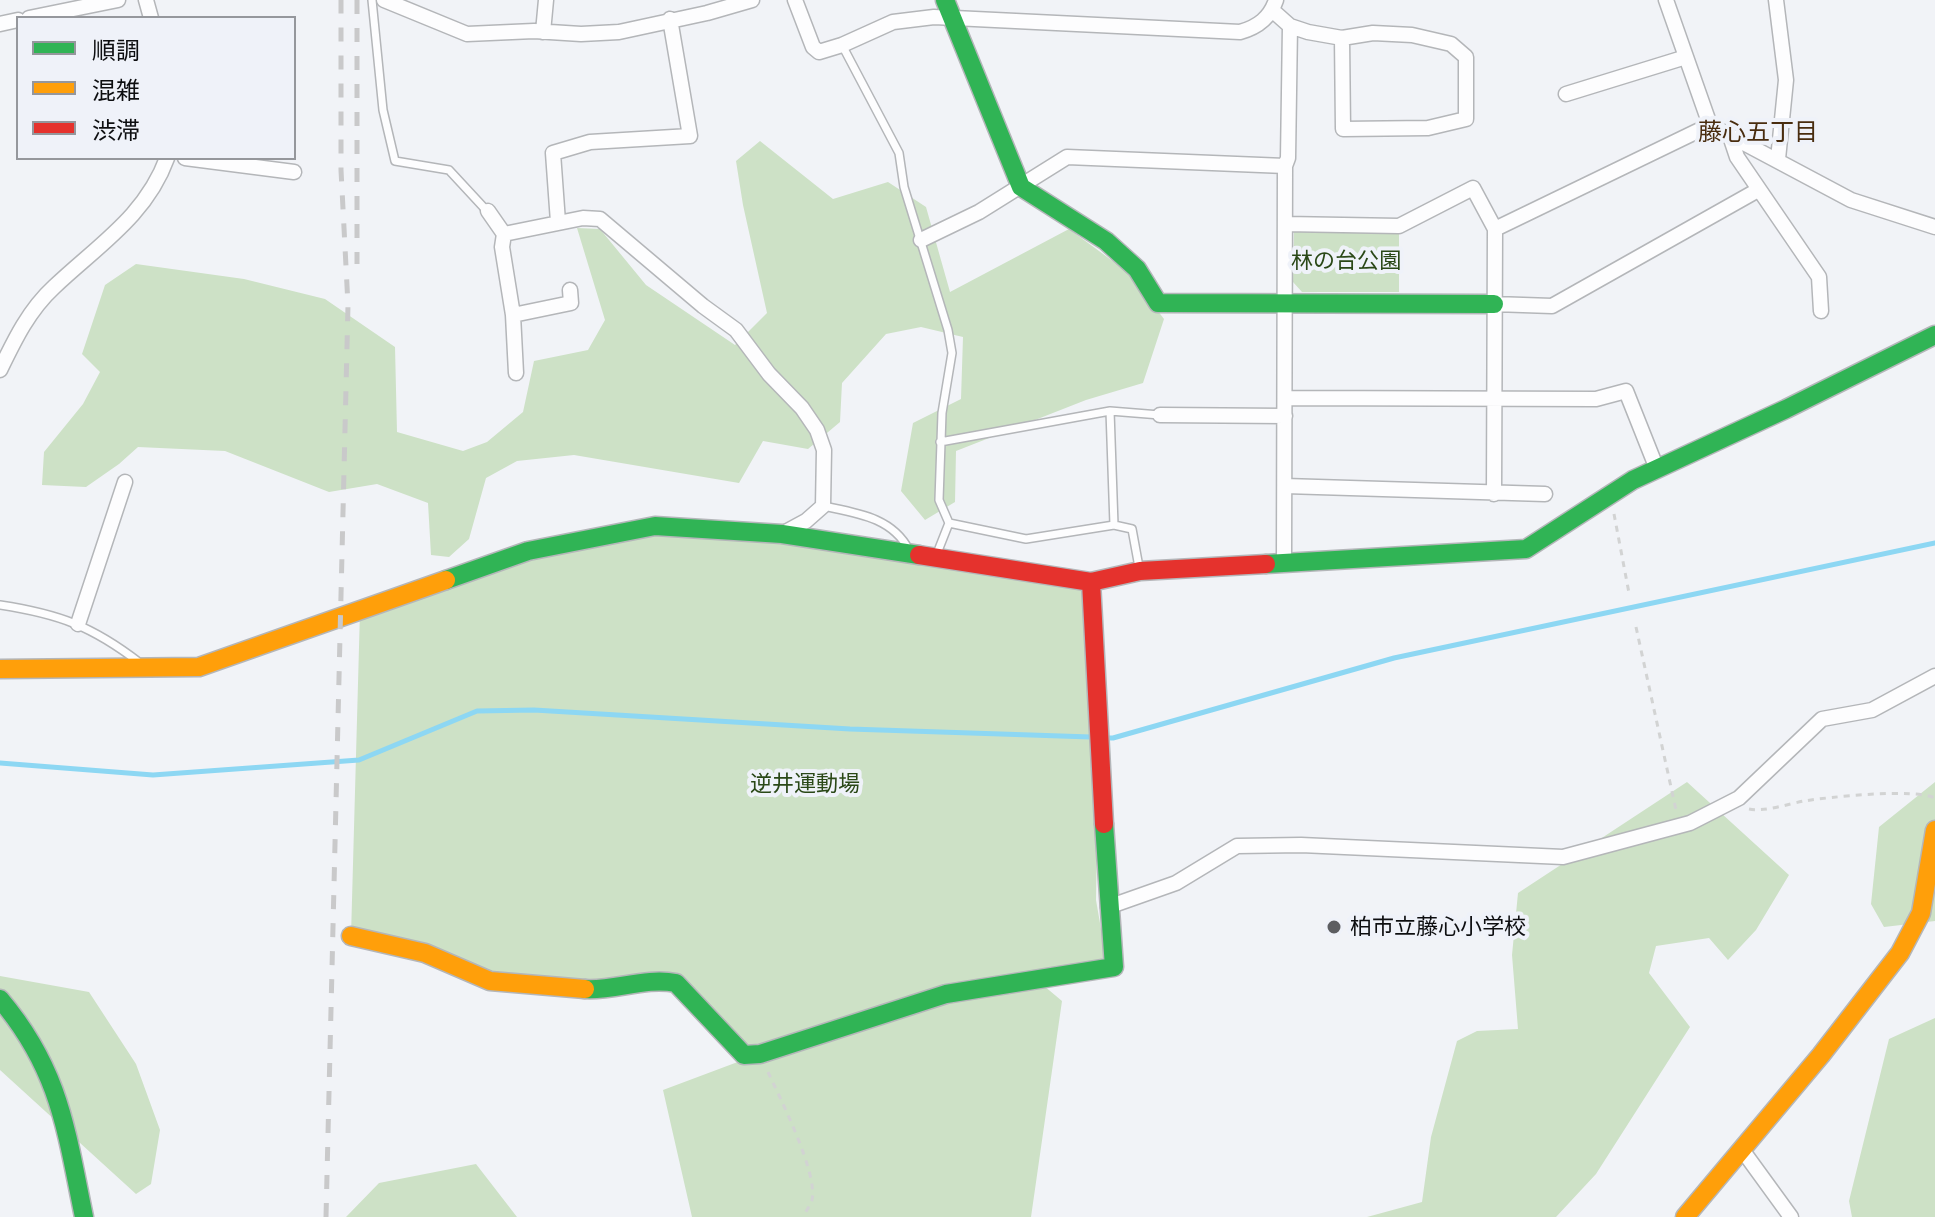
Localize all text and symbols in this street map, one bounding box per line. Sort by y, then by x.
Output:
legend [16,16,296,160]
text: 順調 [92,35,140,64]
text: 混雑 [92,75,140,104]
text: 渋滞 [92,115,140,144]
district label: 藤心五丁目 [1698,118,1818,146]
park label: 林の台公園 [1291,248,1401,274]
park label: 逆井運動場 [750,771,860,797]
place label: 柏市立藤心小学校 [1350,914,1526,940]
marker: 柏市立藤心小学校 [1325,918,1343,936]

